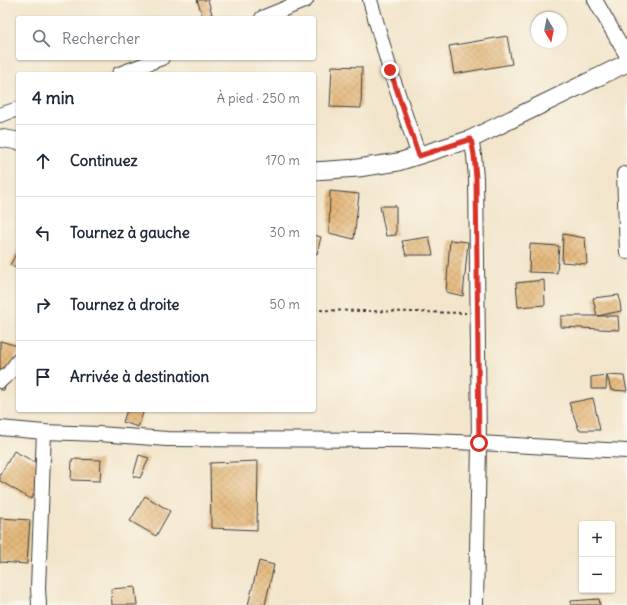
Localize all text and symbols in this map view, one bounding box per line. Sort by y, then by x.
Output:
north arrow [531,12,567,48]
search box [16,16,316,60]
icon: search [30,27,52,49]
text: Rechercher [62,29,140,48]
route end [381,61,399,79]
text: 4 min [32,87,74,109]
text: À pied · 250 m [217,90,300,107]
icon: ahead [32,150,54,172]
text: Continuez [70,151,138,170]
text: 170 m [265,152,300,169]
icon: left [32,222,54,244]
text: Tournez à gauche [70,223,190,242]
text: 30 m [270,224,300,241]
icon: right [32,294,54,316]
text: Tournez à droite [70,295,179,314]
text: 50 m [269,296,300,313]
icon: arrive [32,366,54,388]
text: Arrivée à destination [70,367,209,386]
route start [470,434,488,452]
map controls [579,521,615,593]
button: + [579,521,615,557]
button: − [579,557,615,593]

